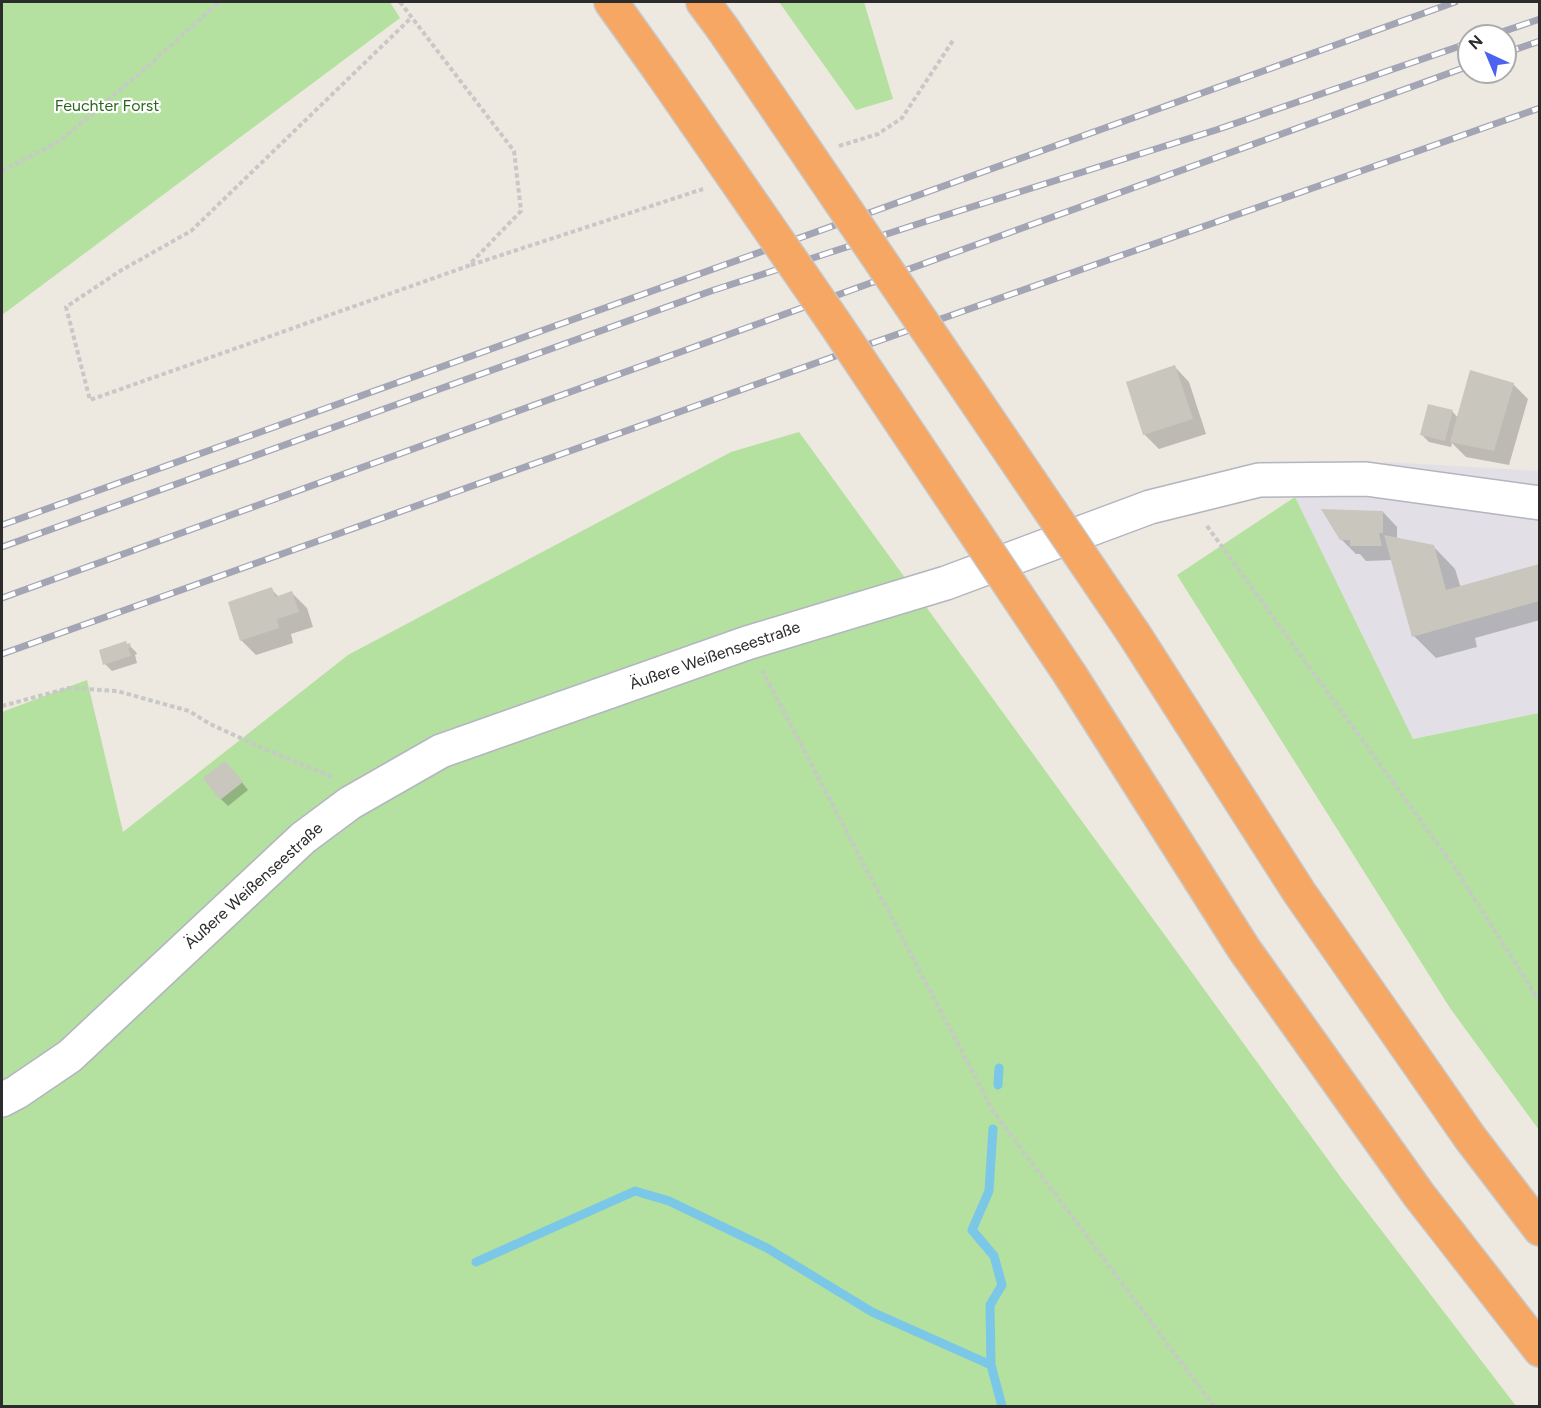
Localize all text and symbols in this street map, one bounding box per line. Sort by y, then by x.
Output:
north arrow [1457,24,1517,84]
text: N [1464,31,1487,53]
park label: Feuchter Forst [55,96,159,116]
street label: Äußere Weißenseestraße [627,618,803,694]
street label: Äußere Weißenseestraße [181,819,327,953]

